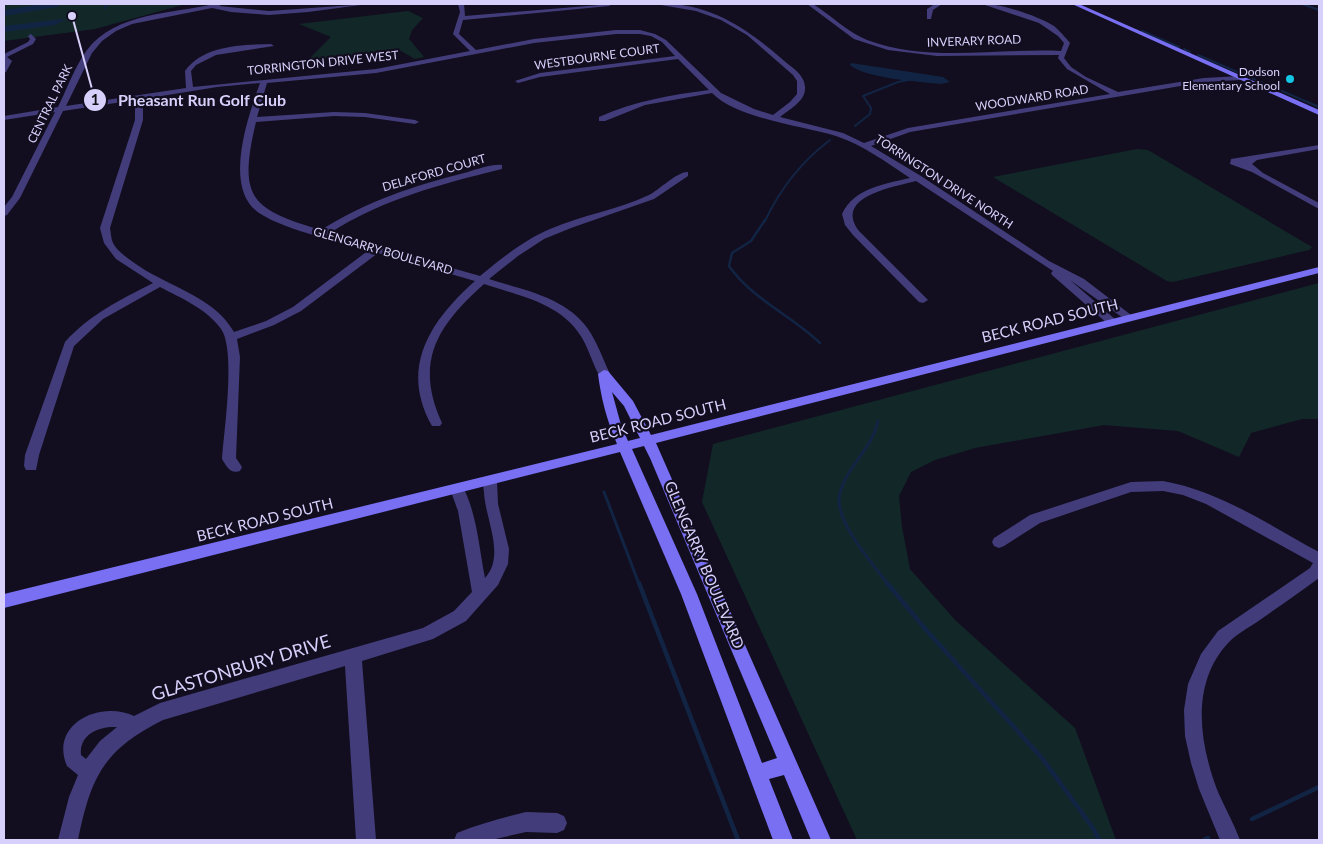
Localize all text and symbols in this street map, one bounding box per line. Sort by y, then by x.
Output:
street label: INVERARY ROAD [926,31,1021,50]
street label: WESTBOURNE COURT [533,40,661,73]
street label: TORRINGTON DRIVE WEST [247,47,399,78]
street label: CENTRAL PARK [24,62,75,146]
place label: Dodson Elementary School [1182,64,1280,93]
marker: Dodson Elementary School [1284,73,1296,85]
street label: WOODWARD ROAD [974,81,1090,114]
callout: Pheasant Run Golf Club [83,84,296,115]
text: 1 [91,90,99,108]
text: Pheasant Run Golf Club [118,90,286,109]
street label: TORRINGTON DRIVE NORTH [872,131,1016,232]
street label: DELAFORD COURT [380,151,487,194]
street label: GLENGARRY BOULEVARD [312,223,454,278]
street label: BECK ROAD SOUTH [980,294,1120,346]
street label: BECK ROAD SOUTH [588,394,728,446]
street label: GLENGARRY BOULEVARD [661,478,748,651]
street label: BECK ROAD SOUTH [195,493,335,545]
street label: GLASTONBURY DRIVE [149,629,333,705]

